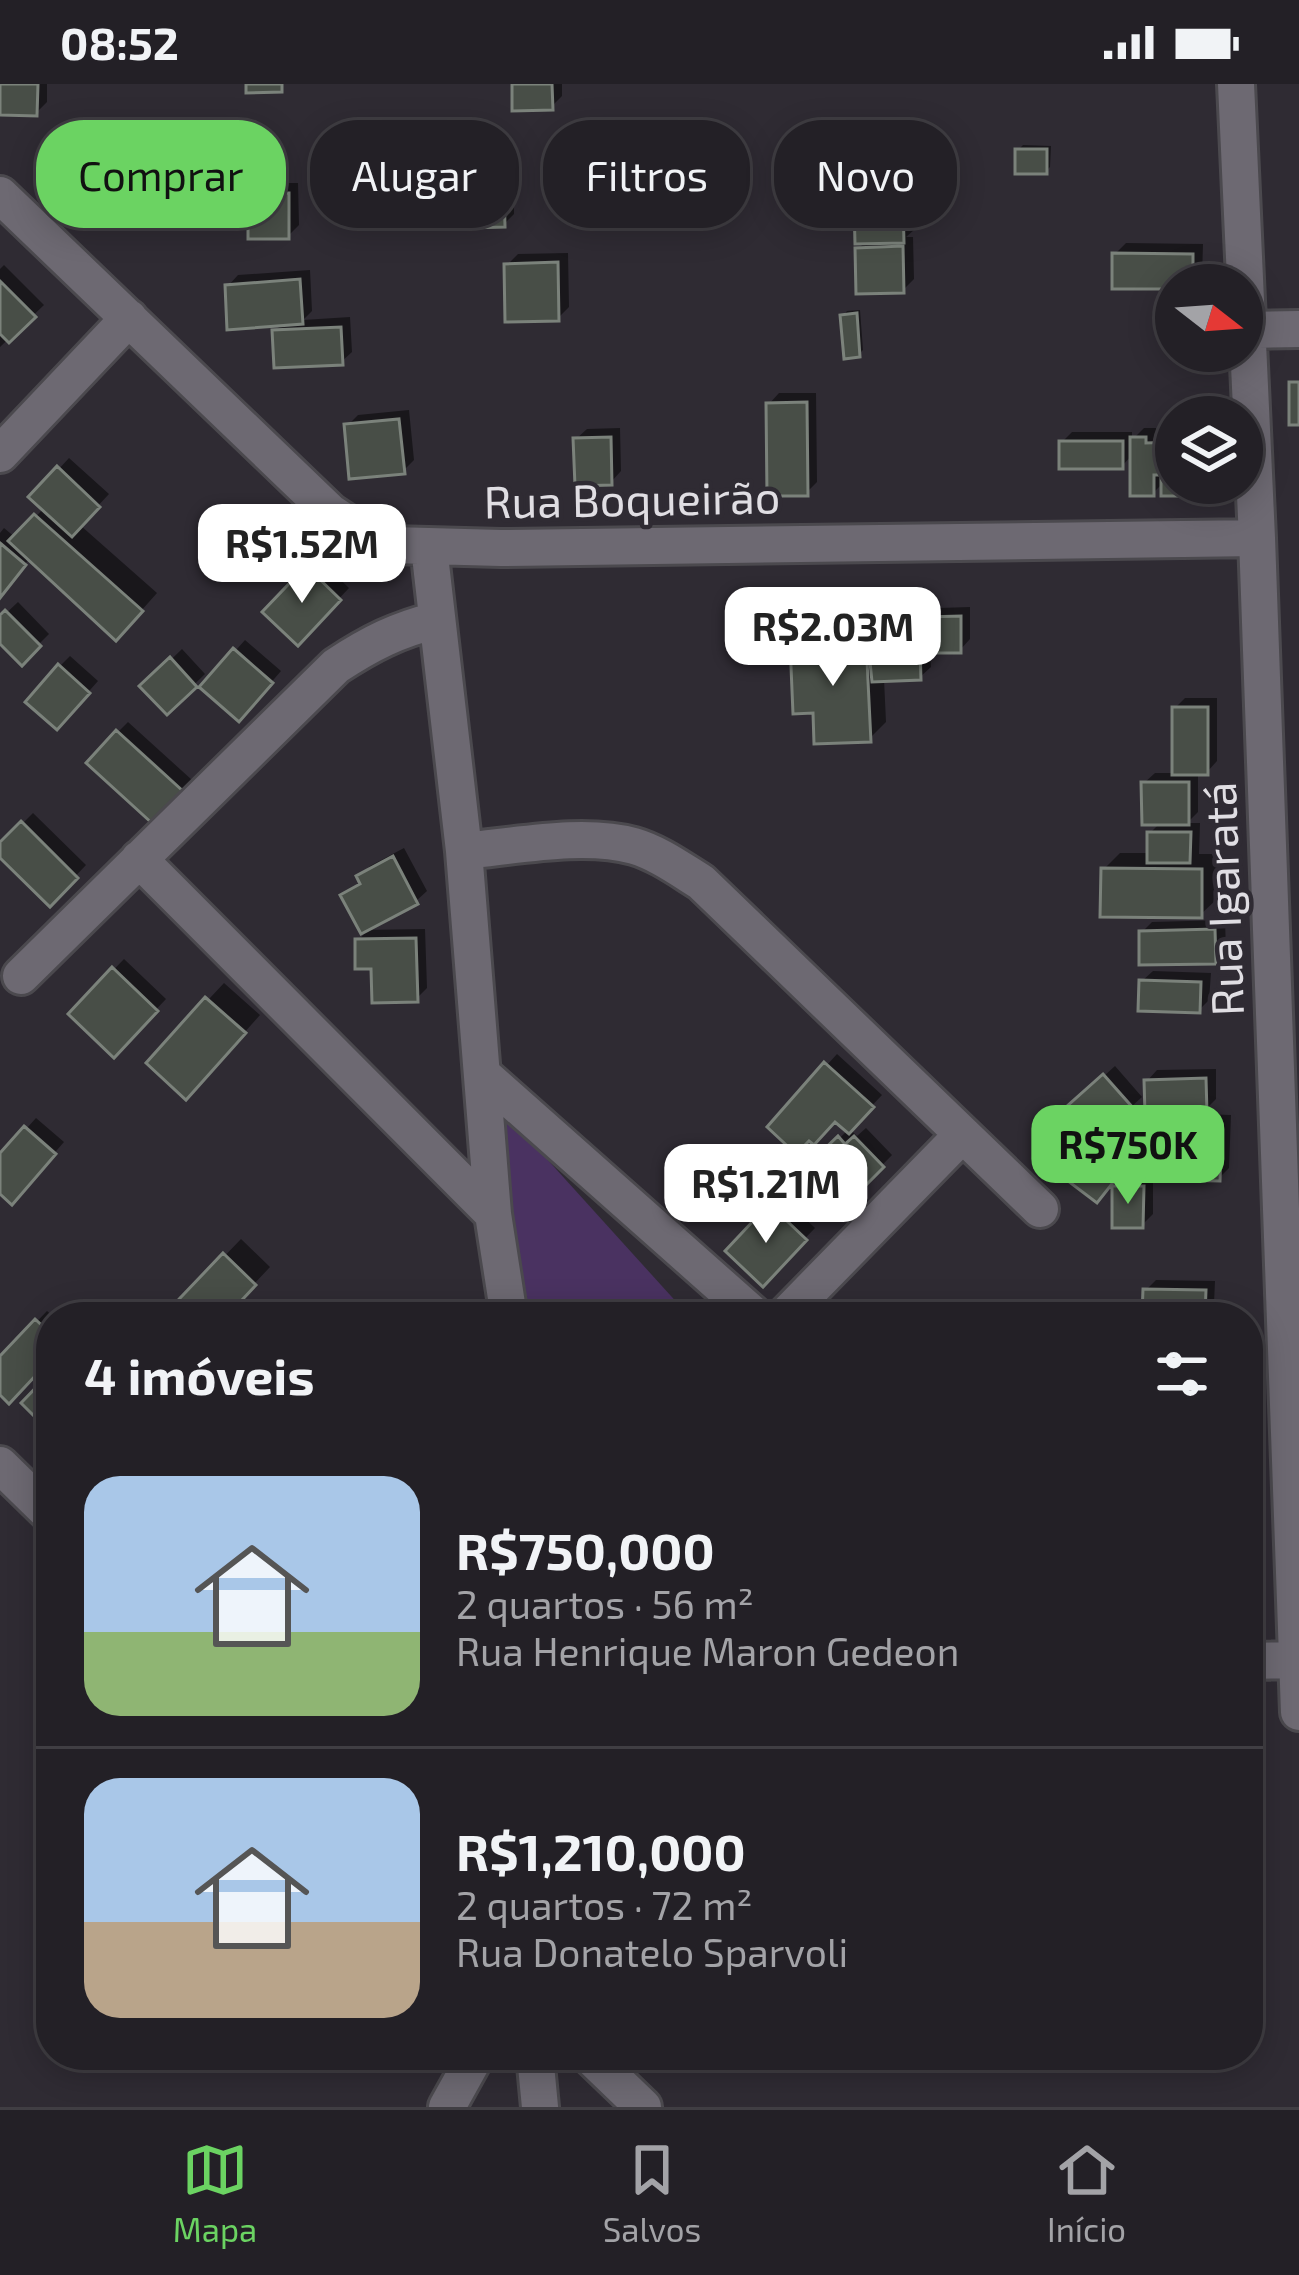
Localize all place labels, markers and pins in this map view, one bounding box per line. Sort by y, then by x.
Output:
pin: R$1.52M [191,504,413,606]
pin: R$2.03M [722,587,944,689]
pin: R$750K [1030,1105,1226,1207]
pin: R$1.21M [655,1144,877,1246]

